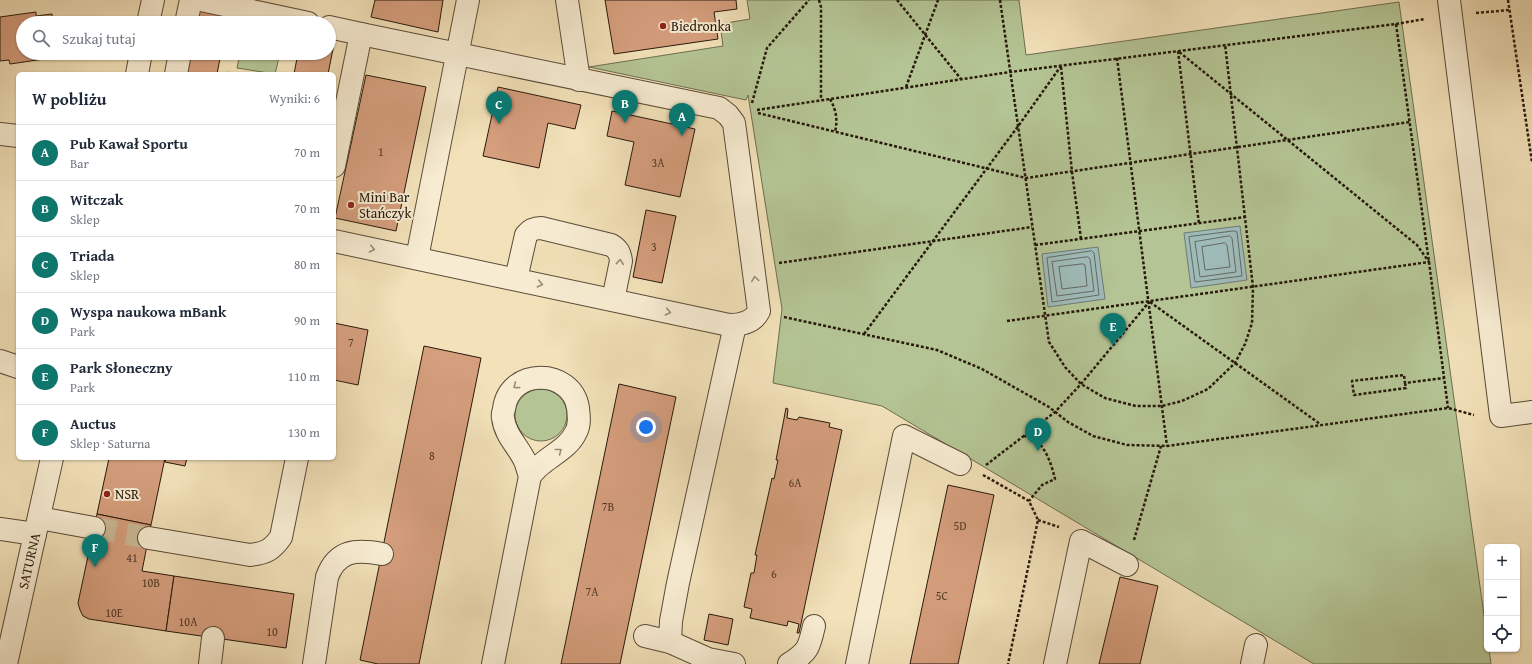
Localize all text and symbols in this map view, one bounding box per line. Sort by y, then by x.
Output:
search box [16,16,336,60]
place label: Biedronka [671,16,732,36]
marker: Biedronka [658,21,668,31]
icon: search [30,27,52,49]
text: Szukaj tutaj [62,28,136,49]
text: W pobliżu [32,86,107,111]
text: Wyniki: 6 [269,89,320,108]
pin: B [612,90,638,123]
pin: C [486,91,512,124]
pin: A [669,103,695,136]
text: Pub Kawał Sportu [70,133,188,154]
text: A [41,143,49,162]
text: 70 m [294,143,320,162]
house number: 1 [378,143,384,160]
text: Bar [70,154,89,173]
house number: 3A [651,154,665,171]
place label: Mini Bar Stańczyk [359,187,413,223]
text: Witczak [70,189,123,210]
text: B [41,199,49,218]
text: 70 m [294,199,320,218]
marker: Mini Bar Stańczyk [346,200,356,210]
text: Sklep [70,210,100,229]
house number: 3 [651,238,657,255]
one-way arrow [369,244,375,252]
text: Triada [70,245,114,266]
text: C [41,255,49,274]
text: 80 m [294,255,320,274]
one-way arrow [615,258,624,265]
text: Sklep [70,266,100,285]
one-way arrow [751,276,760,282]
one-way arrow [537,280,544,288]
text: Wyspa naukowa mBank [70,301,226,322]
one-way arrow [664,307,671,315]
text: D [41,311,49,330]
text: 90 m [294,311,320,330]
pin: E [1100,313,1126,346]
text: Park [70,322,95,341]
house number: 7 [348,334,354,351]
text: Park Słoneczny [70,357,173,378]
text: E [42,367,48,386]
text: 110 m [288,367,320,386]
text: Park [70,378,95,397]
one-way arrow [514,381,521,388]
text: Auctus [70,413,116,434]
your location [636,417,656,437]
pin: D [1025,418,1051,451]
text: F [42,423,48,442]
text: 130 m [288,423,320,442]
text: Sklep · Saturna [70,434,151,453]
house number: 8 [429,447,435,464]
one-way arrow [555,449,562,456]
house number: 6A [788,474,802,491]
place label: NSR [115,484,140,504]
marker: NSR [102,489,112,499]
house number: 7B [602,498,614,515]
house number: 5D [953,517,967,534]
street label: SATURNA [13,530,45,591]
pin: F [82,534,108,567]
map controls [1484,544,1520,652]
button: + [1484,544,1520,580]
house number: 41 [126,549,138,566]
house number: 6 [771,565,777,582]
house number: 10B [142,574,160,591]
button: − [1484,580,1520,616]
house number: 7A [585,583,599,600]
house number: 5C [936,587,949,604]
house number: 10E [105,604,123,621]
house number: 10A [179,613,198,630]
button: locate [1484,616,1520,652]
house number: 10 [266,623,278,640]

